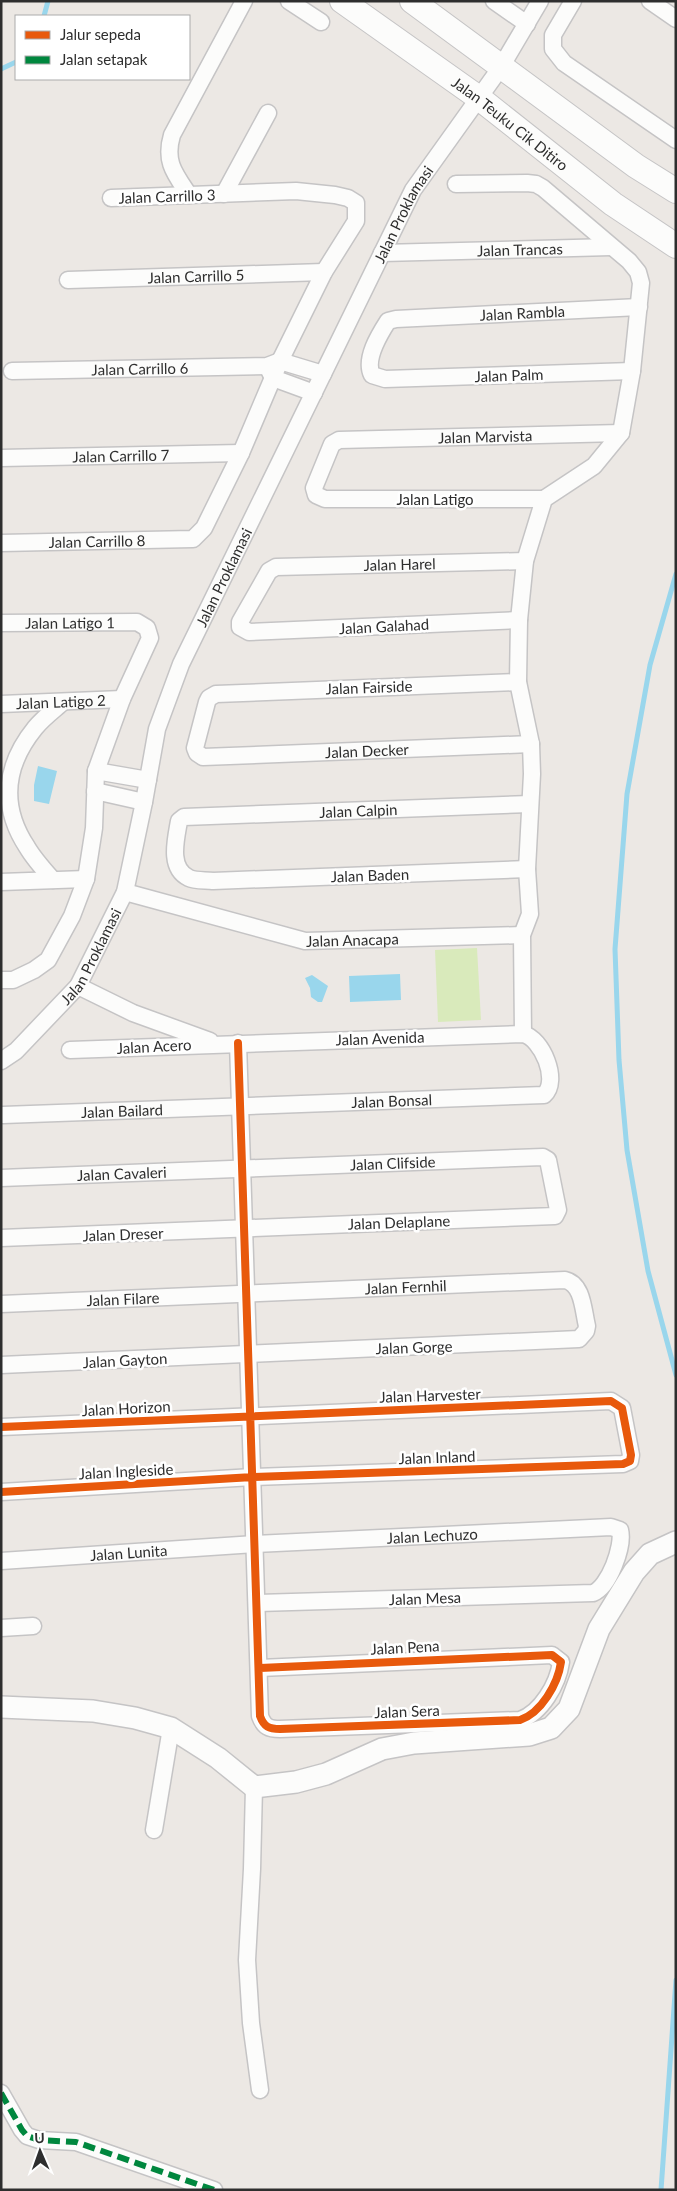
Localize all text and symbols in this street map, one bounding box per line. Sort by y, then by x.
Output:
legend [15,15,190,80]
text: Jalur sepeda [60,25,141,43]
text: Jalan setapak [60,50,148,68]
street label: Jalan Teuku Cik Ditiro [448,73,572,174]
street label: Jalan Proklamasi [370,162,437,266]
street label: Jalan Carrillo 3 [118,185,216,207]
street label: Jalan Trancas [477,239,563,260]
street label: Jalan Carrillo 5 [147,265,245,287]
street label: Jalan Rambla [479,302,565,324]
street label: Jalan Carrillo 6 [91,359,189,378]
street label: Jalan Palm [474,365,544,385]
street label: Jalan Marvista [438,426,532,447]
street label: Jalan Carrillo 7 [72,445,170,466]
street label: Jalan Latigo [396,490,474,508]
street label: Jalan Proklamasi [192,525,255,630]
street label: Jalan Carrillo 8 [48,531,146,551]
street label: Jalan Harel [363,554,436,574]
street label: Jalan Latigo 1 [25,613,115,632]
street label: Jalan Galahad [338,615,430,637]
street label: Jalan Fairside [325,676,413,698]
street label: Jalan Latigo 2 [16,691,106,712]
street label: Jalan Decker [325,740,410,761]
street label: Jalan Calpin [319,800,398,821]
street label: Jalan Baden [330,865,410,885]
street label: Jalan Proklamasi [56,905,125,1008]
street label: Jalan Anacapa [306,929,399,950]
street label: Jalan Avenida [335,1027,425,1049]
street label: Jalan Acero [116,1035,192,1057]
street label: Jalan Bonsal [351,1090,432,1111]
street label: Jalan Bailard [81,1100,163,1121]
street label: Jalan Clifside [350,1152,436,1173]
street label: Jalan Cavaleri [77,1163,167,1184]
street label: Jalan Delaplane [347,1211,451,1233]
street label: Jalan Dreser [82,1224,164,1244]
street label: Jalan Fernhil [364,1276,447,1298]
street label: Jalan Filare [86,1288,160,1309]
street label: Jalan Gorge [375,1337,453,1357]
street label: Jalan Gayton [82,1349,168,1371]
street label: Jalan Harvester [379,1384,482,1406]
street label: Jalan Horizon [81,1397,171,1419]
street label: Jalan Inland [398,1447,476,1467]
street label: Jalan Ingleside [78,1460,174,1482]
street label: Jalan Lechuzo [386,1524,478,1547]
street label: Jalan Lunita [90,1541,168,1564]
street label: Jalan Mesa [389,1588,461,1608]
street label: Jalan Pena [370,1636,440,1658]
street label: Jalan Sera [374,1701,440,1721]
north arrow [15,2126,65,2176]
text: U [34,2129,45,2146]

